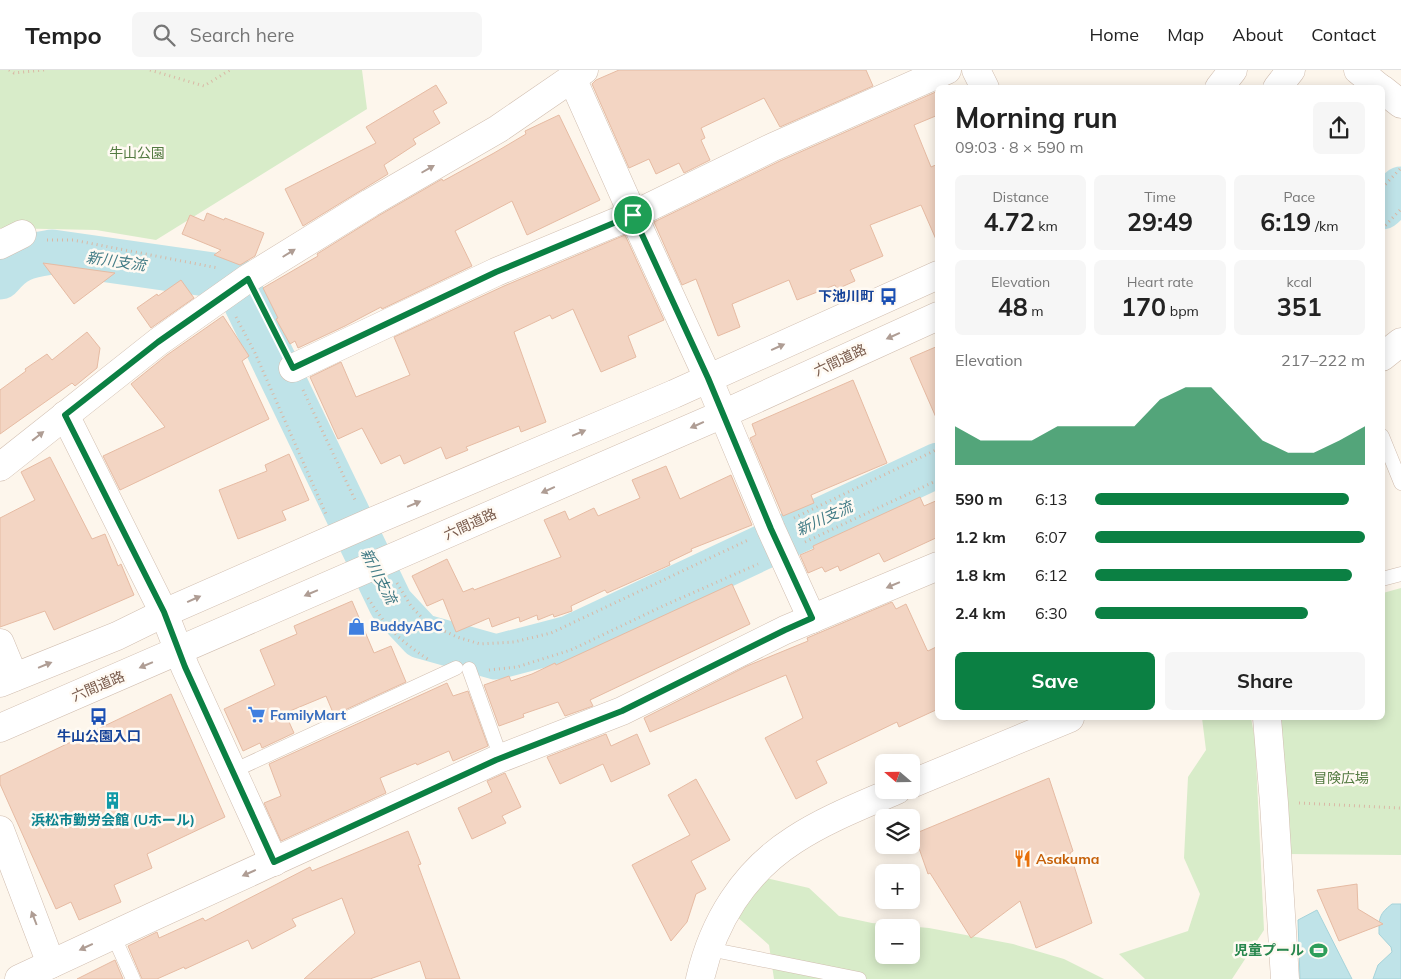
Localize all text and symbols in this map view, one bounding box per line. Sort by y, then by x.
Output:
search box [132,12,482,57]
text: Tempo [25,20,102,50]
icon: search [150,21,178,49]
text: Search here [190,23,294,47]
text: Home [1089,23,1139,46]
text: Map [1167,23,1204,46]
text: About [1232,23,1283,46]
text: Contact [1311,23,1376,46]
text: Morning run [955,100,1118,135]
button: share [1313,102,1365,154]
text: 09:03 · 8 × 590 m [955,137,1084,157]
park label: 牛山公園 [109,144,165,162]
one-way arrow [422,165,435,174]
text: Distance [992,188,1049,206]
text: Time [1144,188,1176,206]
text: Pace [1284,188,1315,206]
pin [612,194,654,236]
icon: arrive [619,201,647,229]
text: 4.72 [983,206,1035,237]
text: 29:49 [1127,206,1193,237]
text: 6:19 [1260,206,1311,237]
text: km [1035,217,1058,235]
text: /km [1311,217,1338,235]
water label: 新川支流 [85,247,149,275]
one-way arrow [282,248,295,258]
text: Elevation [991,273,1050,291]
text: Heart rate [1127,273,1193,291]
text: kcal [1287,273,1312,291]
bus stop icon: 下池川町 [878,286,898,306]
place label: 下池川町 [818,287,874,305]
text: 48 [998,291,1028,322]
text: 170 [1121,291,1166,322]
text: 351 [1277,291,1322,322]
text: m [1028,302,1044,320]
text: bpm [1166,302,1199,320]
one-way arrow [886,332,900,340]
street label: 六間道路 [811,340,869,380]
one-way arrow [771,343,785,351]
text: Elevation [955,350,1023,370]
text: 217–222 m [1281,350,1365,370]
one-way arrow [690,421,704,429]
one-way arrow [572,429,586,437]
one-way arrow [31,431,44,442]
one-way arrow [541,486,555,494]
text: 590 m [955,489,1003,509]
text: 6:13 [1035,489,1067,509]
water label: 新川支流 [793,496,857,539]
one-way arrow [407,499,421,507]
street label: 六間道路 [441,504,499,544]
text: 1.2 km [955,527,1006,547]
text: 6:07 [1035,527,1067,547]
water label: 新川支流 [357,545,402,609]
text: 1.8 km [955,565,1006,585]
text: 6:12 [1035,565,1067,585]
one-way arrow [886,581,900,589]
one-way arrow [304,590,318,598]
one-way arrow [187,595,201,603]
text: 2.4 km [955,603,1006,623]
text: 6:30 [1035,603,1067,623]
shop icon: BuddyABC [346,616,366,636]
place label: BuddyABC [370,617,443,635]
button: Save [955,652,1155,710]
button: Share [1165,652,1365,710]
one-way arrow [38,660,52,668]
one-way arrow [139,661,153,669]
street label: 六間道路 [69,667,127,705]
supermarket icon: FamilyMart [246,705,266,725]
bus stop icon: 牛山公園入口 [89,706,109,726]
place label: FamilyMart [270,706,347,724]
place label: 牛山公園入口 [57,727,141,745]
north arrow [875,754,920,799]
map controls [875,754,920,964]
park label: 冒険広場 [1313,769,1369,787]
building icon: 浜松市勤労会館 (Uホール) [103,790,123,810]
button: layers [875,809,920,854]
place label: 浜松市勤労会館 (Uホール) [31,811,195,829]
restaurant icon: Asakuma [1012,849,1032,869]
place label: Asakuma [1036,850,1099,868]
button: + [875,864,920,909]
one-way arrow [242,868,257,877]
one-way arrow [29,911,37,925]
button: − [875,919,920,964]
sports icon: 児童プール [1308,940,1328,960]
place label: 児童プール [1234,941,1304,959]
one-way arrow [79,944,93,952]

